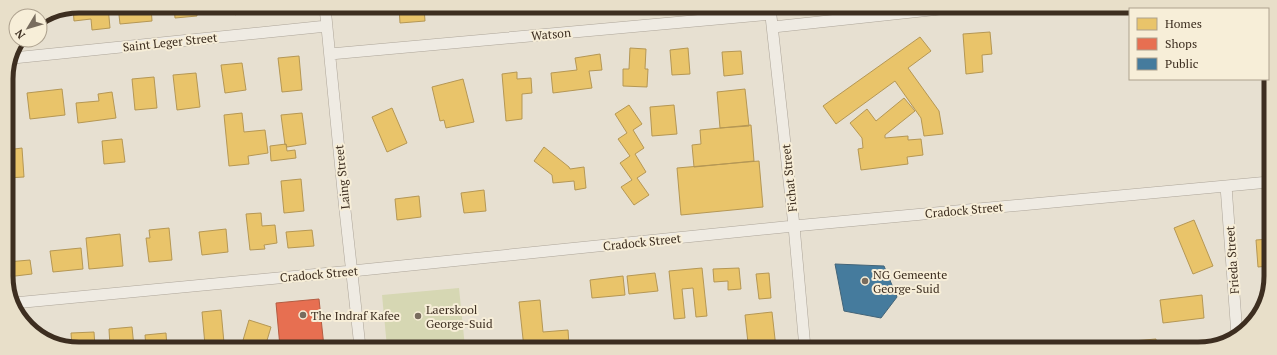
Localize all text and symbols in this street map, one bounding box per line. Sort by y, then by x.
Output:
north arrow [8,8,48,48]
legend [1129,8,1269,80]
text: Homes [1165,16,1202,31]
street label: Watson [530,25,572,43]
text: N [12,26,28,42]
street label: Saint Leger Street [122,30,219,54]
text: Shops [1165,36,1197,51]
text: Public [1165,56,1199,71]
street label: Fichat Street [778,143,800,213]
street label: Laing Street [331,144,353,210]
street label: Cradock Street [924,199,1004,221]
street label: Frieda Street [1222,225,1242,295]
street label: Cradock Street [602,230,682,254]
street label: Cradock Street [279,263,359,285]
place label: NG Gemeente George-Suid [873,267,947,296]
marker: NG Gemeente George-Suid [860,276,870,286]
place label: Laerskool George-Suid [426,302,493,331]
place label: The Indraf Kafee [311,308,400,323]
marker: The Indraf Kafee [298,310,308,320]
marker: Laerskool George-Suid [413,311,423,321]

